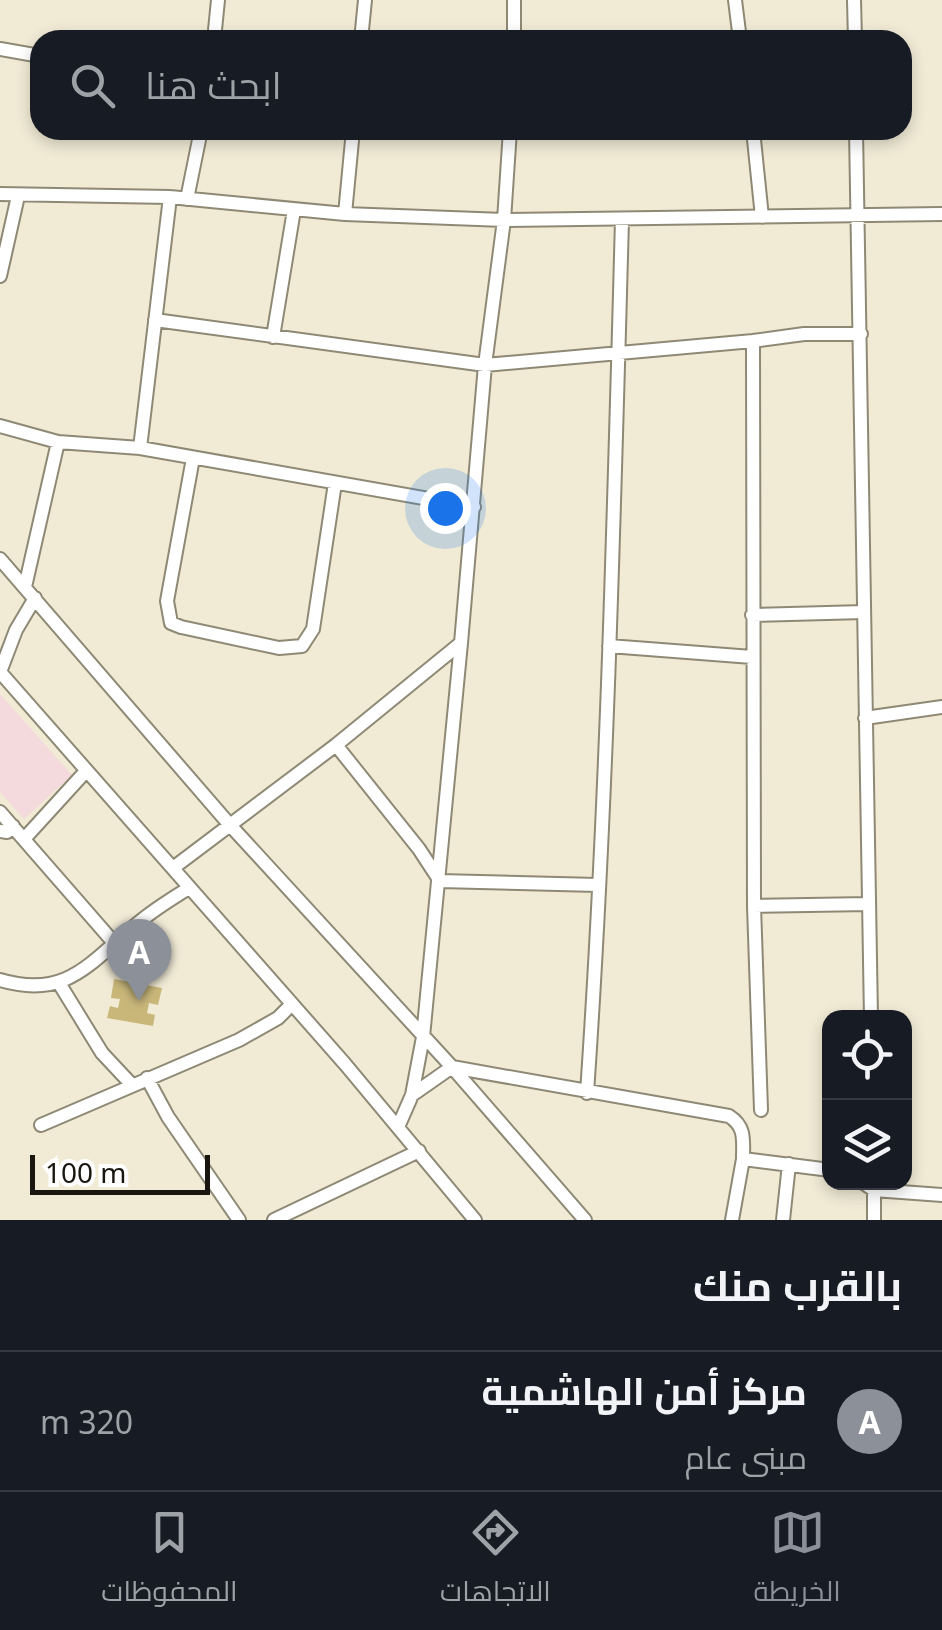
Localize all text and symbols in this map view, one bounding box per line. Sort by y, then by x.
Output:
search box [30,30,912,140]
icon: search [65,58,120,113]
text: ابحث هنا [145,58,282,110]
your location [420,483,471,534]
pin: A [106,918,172,1001]
map controls [822,1010,912,1190]
button: locate [822,1010,912,1100]
button: layers [822,1100,912,1190]
scale bar [30,1150,210,1194]
text: 100 m [45,1153,127,1191]
text: بالقرب منك [693,1256,902,1313]
text: مركز أمن الهاشمية [481,1364,807,1416]
text: 320 m [40,1400,133,1443]
text: A [858,1400,881,1443]
text: مبنى عام [685,1435,807,1478]
tab: المحفوظات [101,1505,238,1617]
tab: الاتجاهات [440,1505,551,1617]
tab: الخريطة [753,1505,841,1617]

